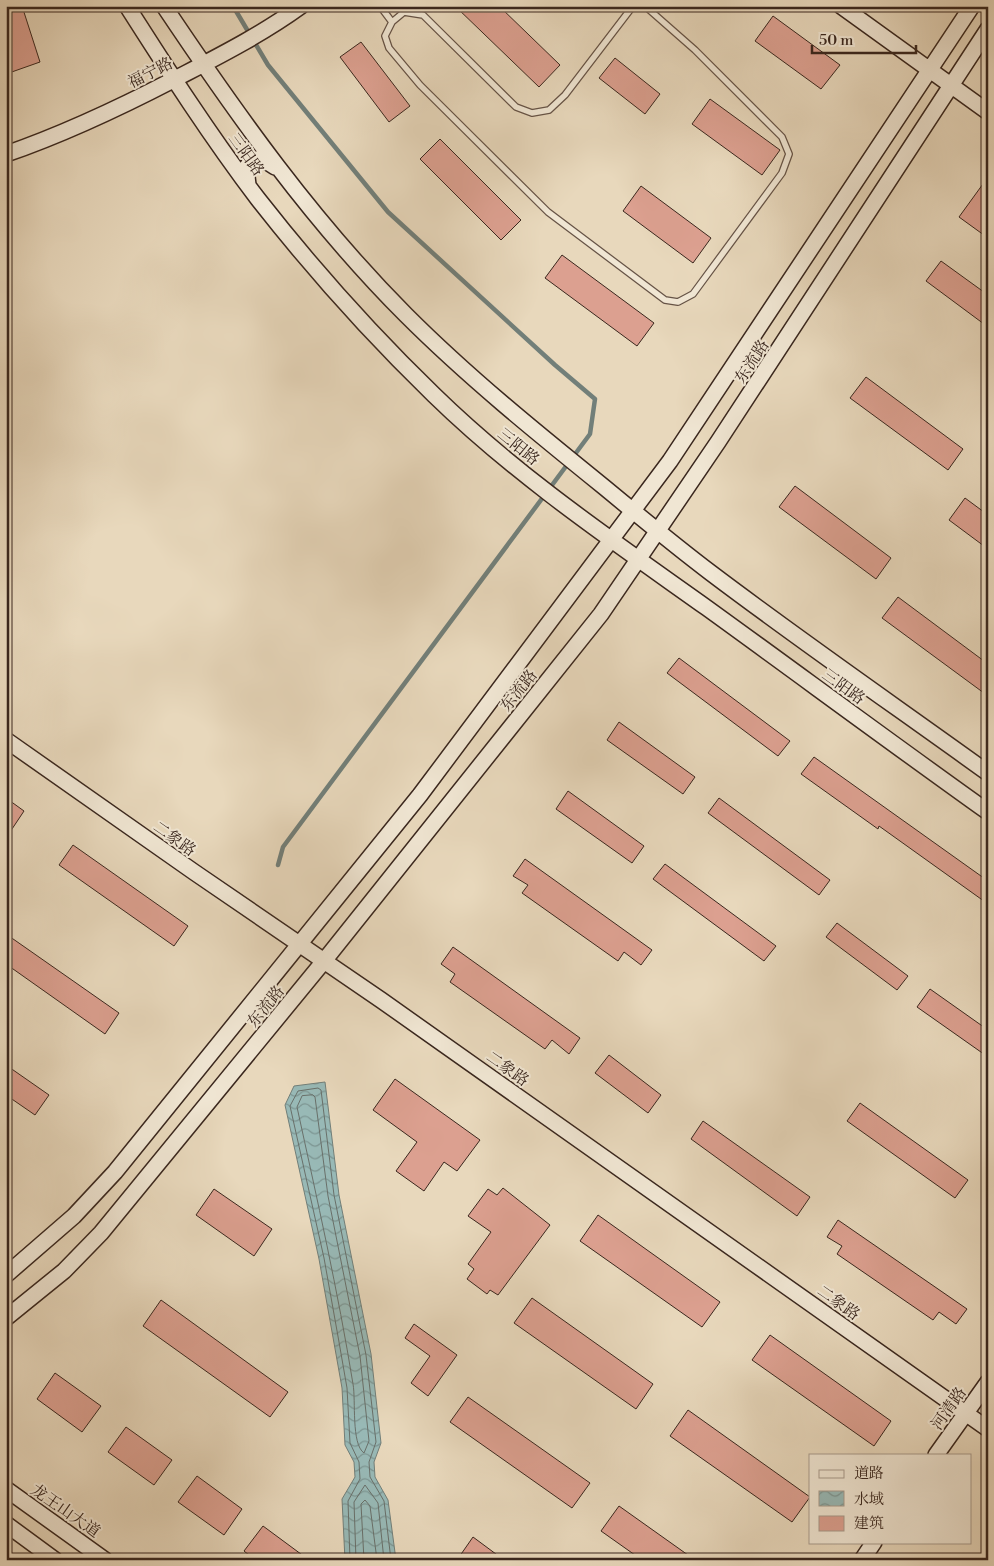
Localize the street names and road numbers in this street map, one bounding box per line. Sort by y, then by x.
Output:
street label: 福宁路 [125,53,176,93]
street label: 三阳路 [224,129,268,180]
street label: 东流路 [730,336,773,387]
street label: 三阳路 [493,424,543,470]
street label: 三阳路 [818,665,869,709]
street label: 东流路 [496,666,541,716]
street label: 二象路 [149,817,200,861]
street label: 东流路 [243,982,289,1032]
street label: 二象路 [482,1047,533,1091]
street label: 二象路 [813,1281,864,1325]
street label: 河清路 [927,1383,971,1434]
street label: 龙王山大道 [27,1480,104,1542]

